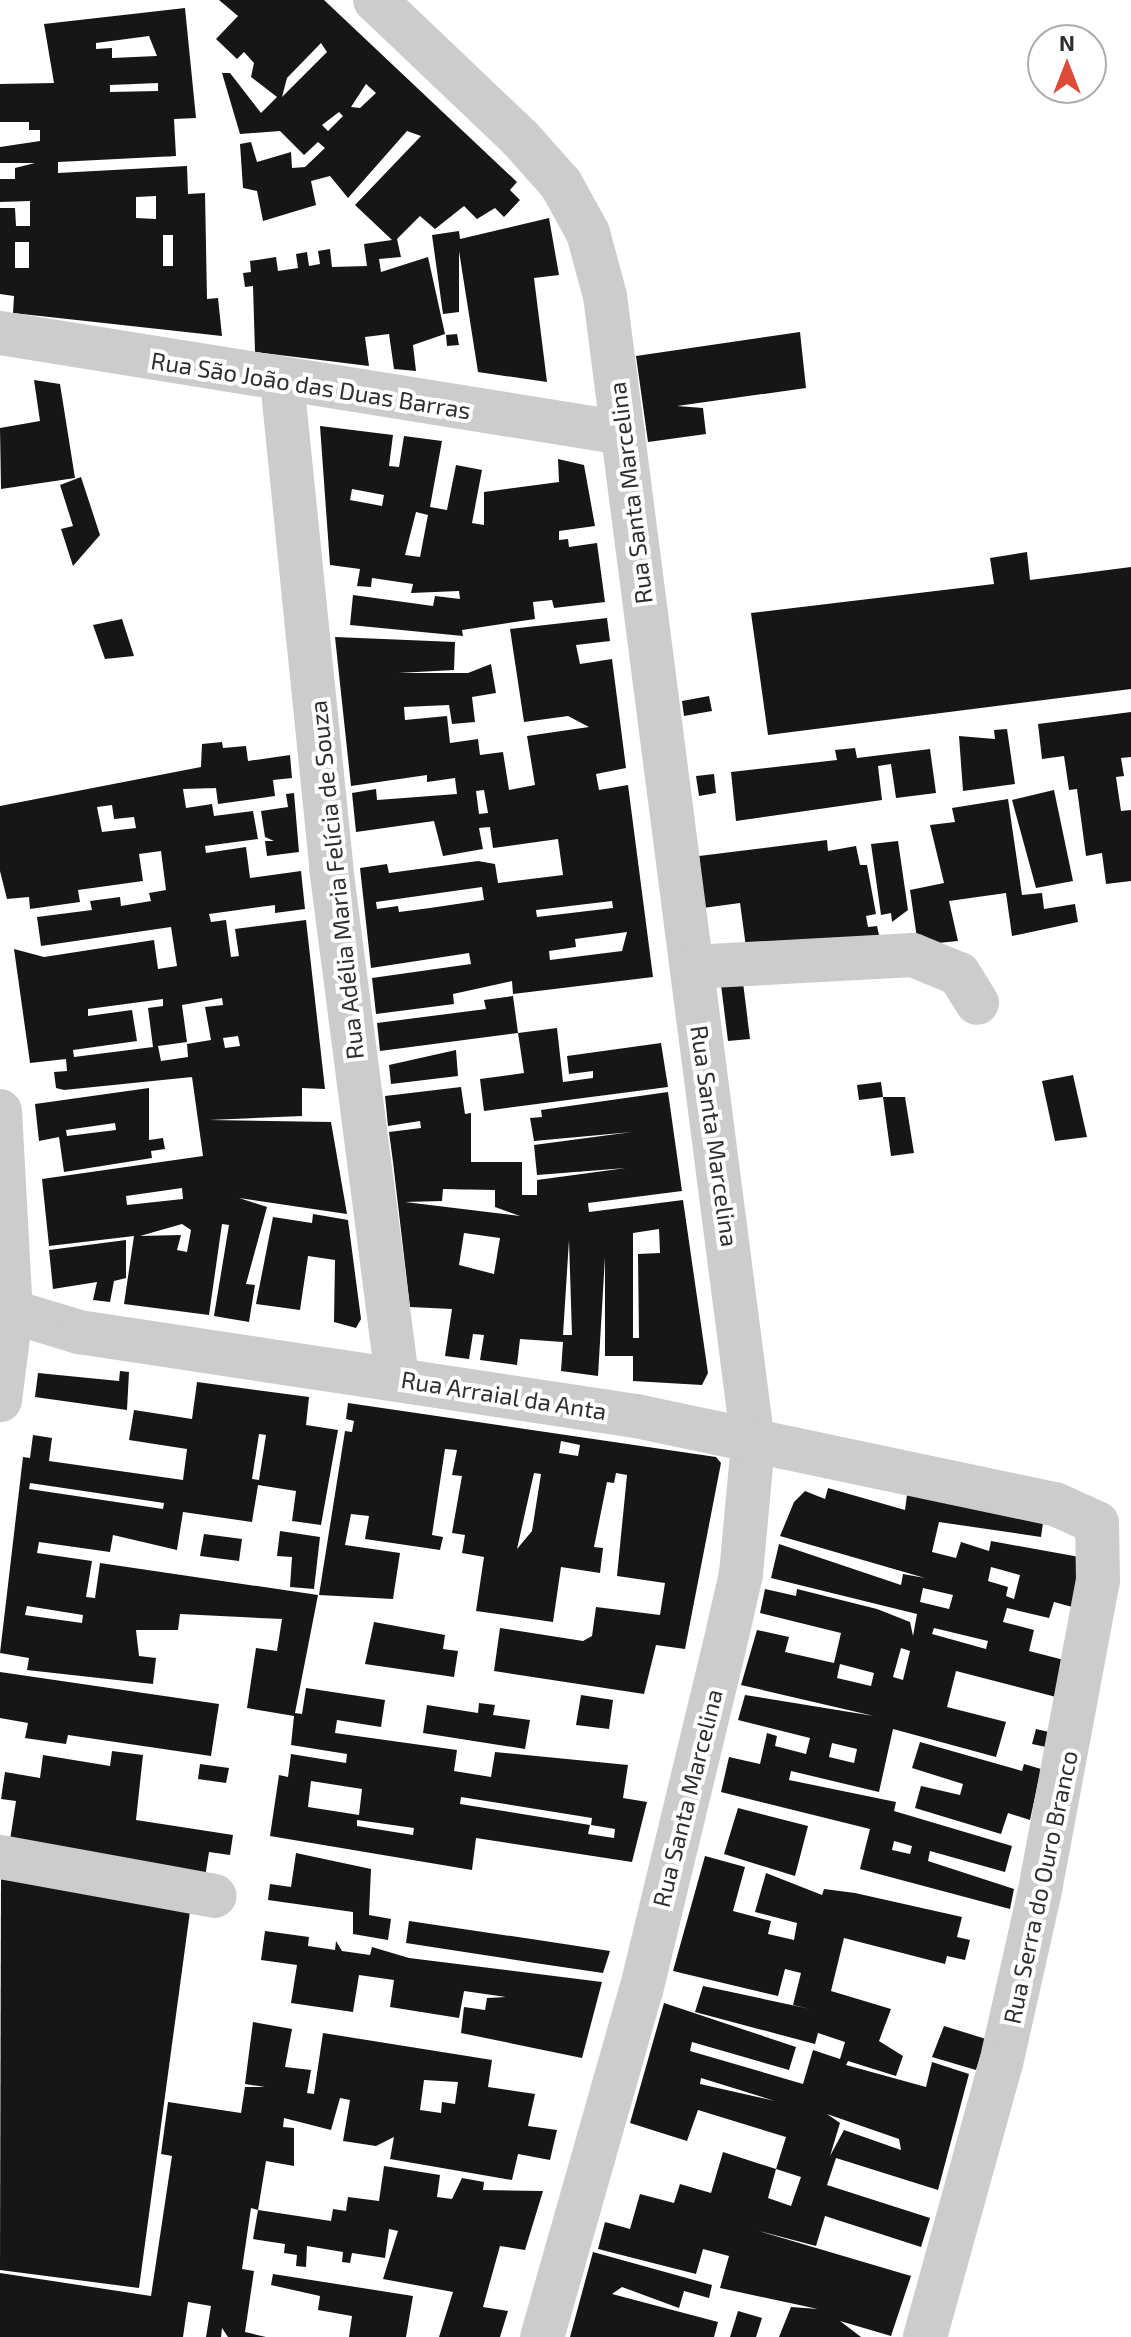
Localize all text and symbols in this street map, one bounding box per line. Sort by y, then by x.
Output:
north arrow [1027,24,1107,104]
text: N [1059,29,1075,55]
street label: Rua São João das Duas Barras [149,345,473,425]
street label: Rua Santa Marcelina [602,380,658,606]
street label: Rua Adélia Maria Felícia de Souza [303,699,369,1061]
street label: Rua Santa Marcelina [685,1023,745,1249]
street label: Rua Arraial da Anta [398,1364,610,1426]
street label: Rua Santa Marcelina [646,1686,728,1910]
street label: Rua Serra do Ouro Branco [997,1748,1083,2026]

